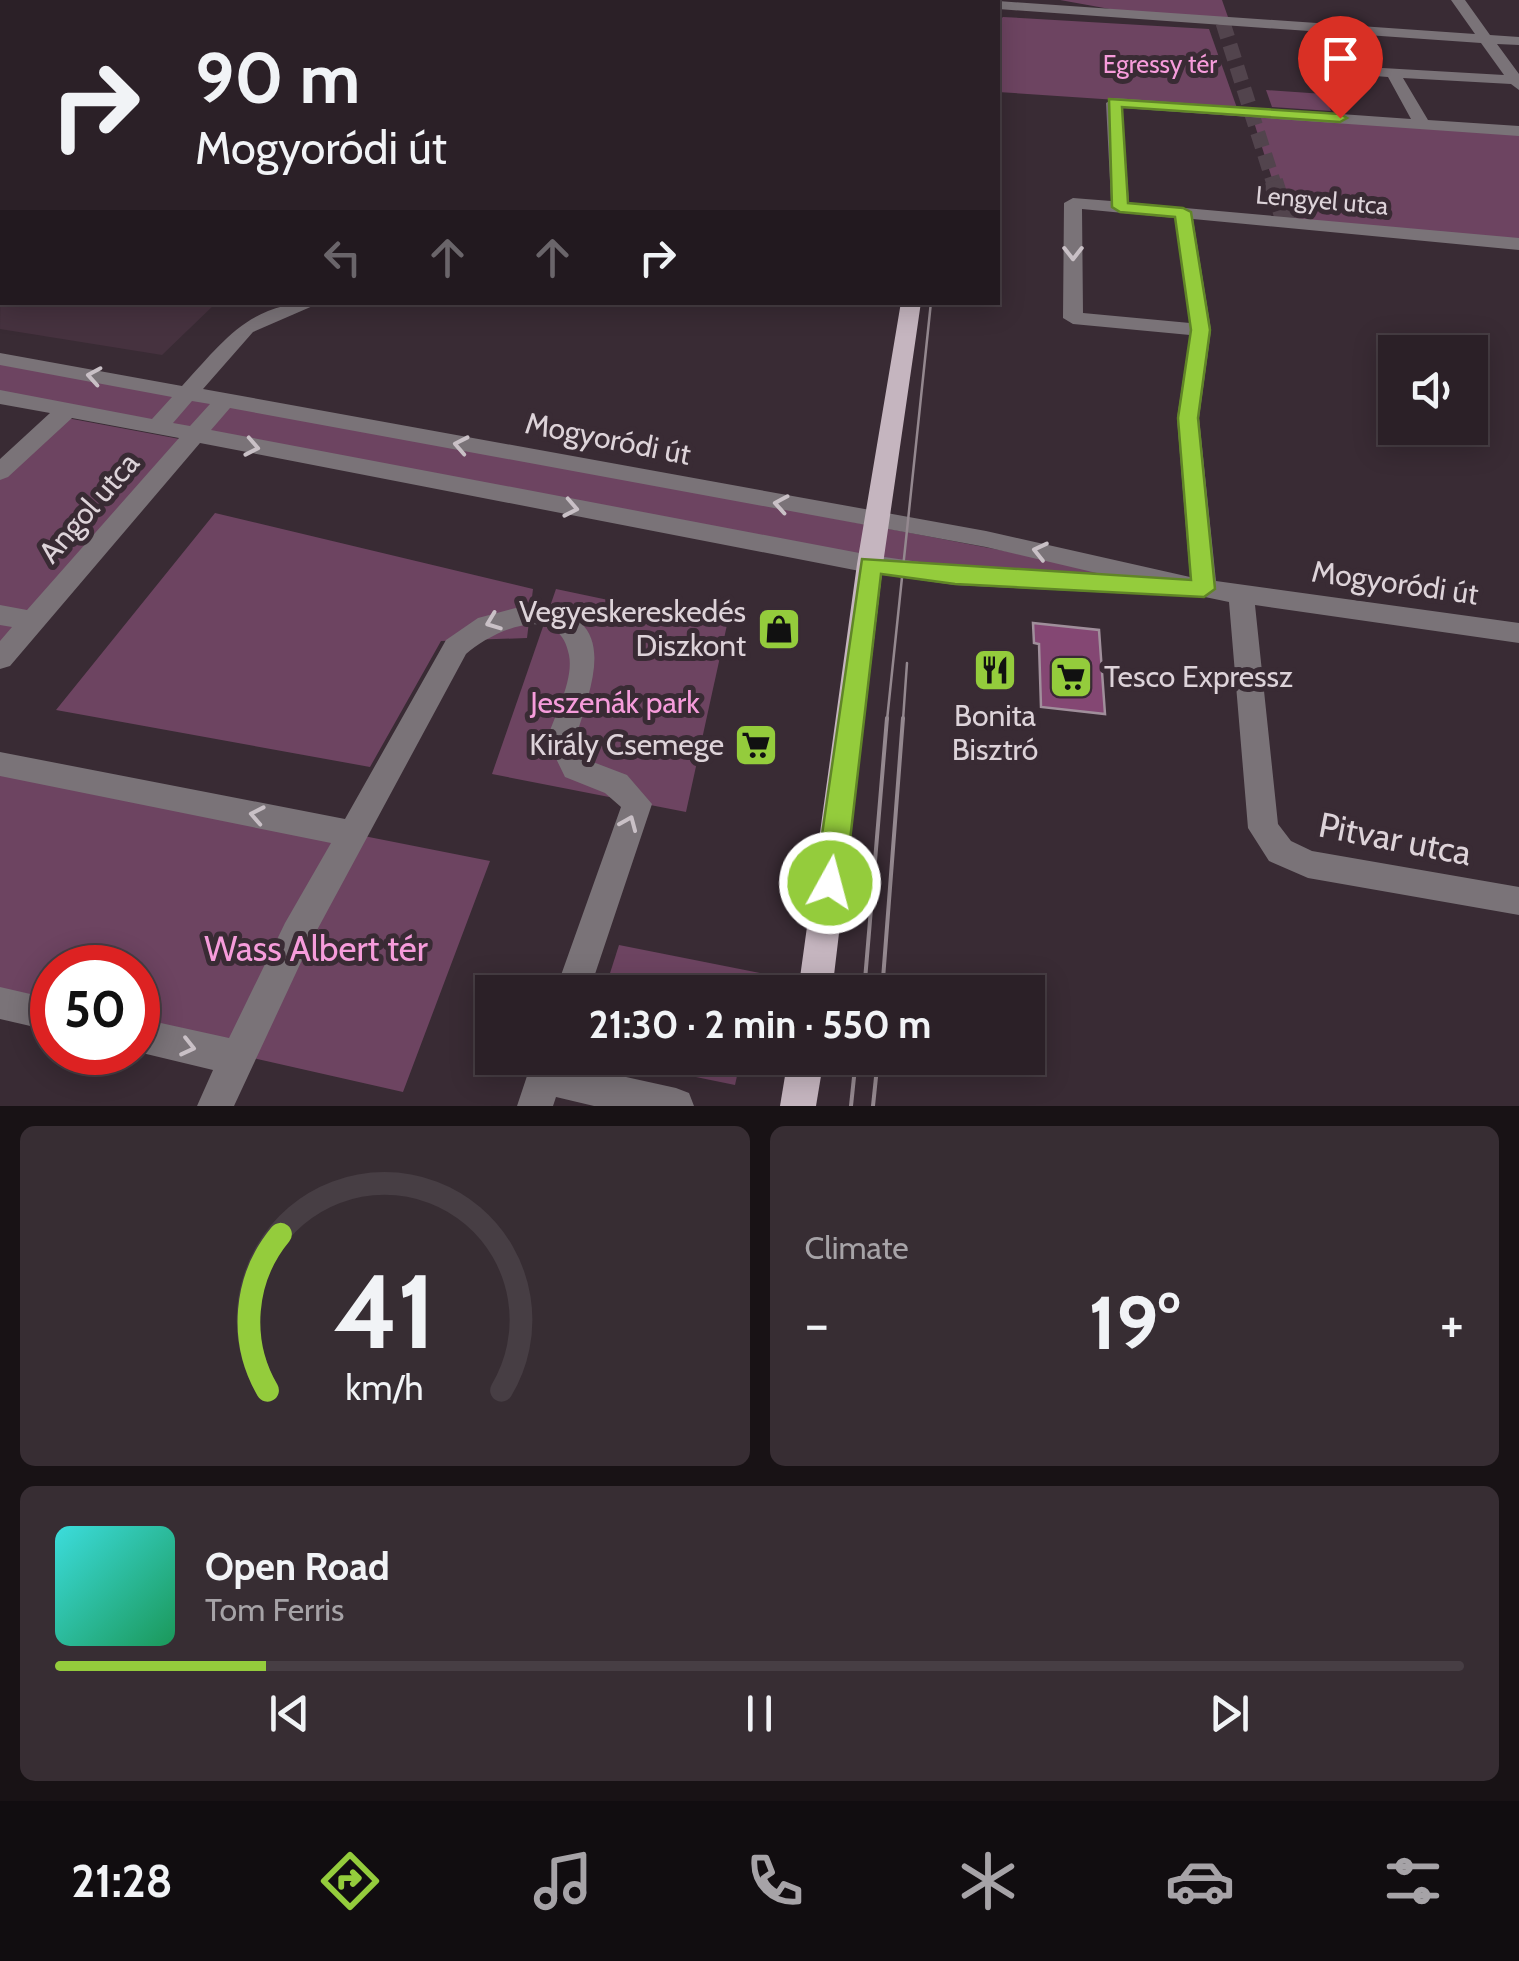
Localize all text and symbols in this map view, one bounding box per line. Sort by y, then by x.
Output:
pin [1298,16,1383,119]
icon: arrive [1313,31,1368,86]
text: 90 m [195,35,360,121]
icon: right [30,40,160,170]
park label: Egressy tér [1103,49,1217,79]
text: Mogyoródi út [195,121,447,175]
street label: Lengyel utca [1254,179,1390,221]
icon: left [315,230,370,285]
icon: ahead [420,230,475,285]
icon: ahead [525,230,580,285]
icon: right [630,230,685,285]
one-way arrow [1062,246,1084,261]
map controls [1378,335,1488,445]
button: sound [1378,335,1488,445]
one-way arrow [86,366,102,387]
street label: Mogyoródi út [522,404,694,473]
one-way arrow [243,435,260,456]
one-way arrow [453,435,469,456]
street label: Angol utca [31,444,147,570]
one-way arrow [773,494,789,515]
one-way arrow [562,496,579,517]
one-way arrow [1032,542,1049,563]
street label: Mogyoródi út [1309,552,1481,613]
place label: Vegyeskereskedés Diszkont [519,593,746,664]
shop icon: Vegyeskereskedés Diszkont [756,606,802,652]
one-way arrow [485,610,503,630]
restaurant icon: Bonita Bisztró [972,647,1018,693]
supermarket icon: Tesco Expressz [1048,654,1094,700]
place label: Tesco Expressz [1104,658,1293,695]
park label: Jeszenák park [529,684,700,721]
place label: Bonita Bisztró [952,697,1038,768]
supermarket icon: Király Csemege [733,722,779,768]
place label: Király Csemege [529,726,724,763]
street label: Pitvar utca [1315,803,1475,874]
one-way arrow [249,805,266,826]
one-way arrow [617,815,637,833]
position arrow [778,831,882,935]
park label: Wass Albert tér [204,927,428,970]
speed limit sign: 50 [30,945,160,1075]
text: 21:30 · 2 min · 550 m [589,1001,931,1048]
one-way arrow [179,1035,196,1056]
text: Climate [805,1228,909,1267]
text: 41 [334,1248,436,1374]
text: 19° [1089,1277,1180,1368]
text: − [805,1290,829,1357]
text: + [1440,1290,1464,1357]
text: km/h [346,1366,424,1409]
text: Open Road [205,1543,390,1590]
text: Tom Ferris [205,1590,344,1629]
icon: previous [262,1686,317,1741]
icon: pause [732,1686,787,1741]
icon: next [1202,1686,1257,1741]
icon: directions [315,1846,385,1916]
icon: music [528,1846,598,1916]
icon: phone [740,1846,810,1916]
icon: climate [953,1846,1023,1916]
icon: car [1165,1846,1235,1916]
icon: filters [1378,1846,1448,1916]
text: 21:28 [71,1854,173,1908]

